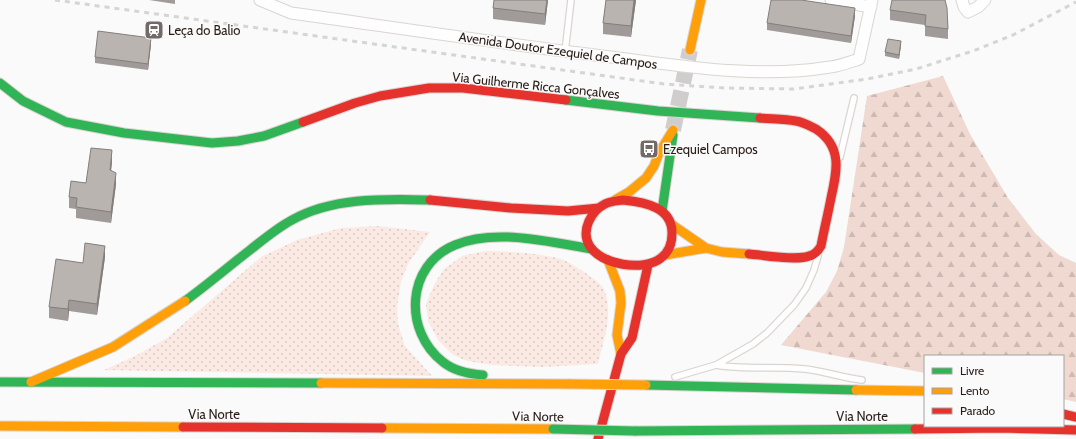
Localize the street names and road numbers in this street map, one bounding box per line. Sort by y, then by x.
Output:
street label: Avenida Doutor Ezequiel de Campos [458,28,659,72]
street label: Via Guilherme Ricca Gonçalves [451,68,621,102]
street label: Via Norte [188,406,240,422]
street label: Via Norte [512,408,564,424]
street label: Via Norte [836,408,888,424]

